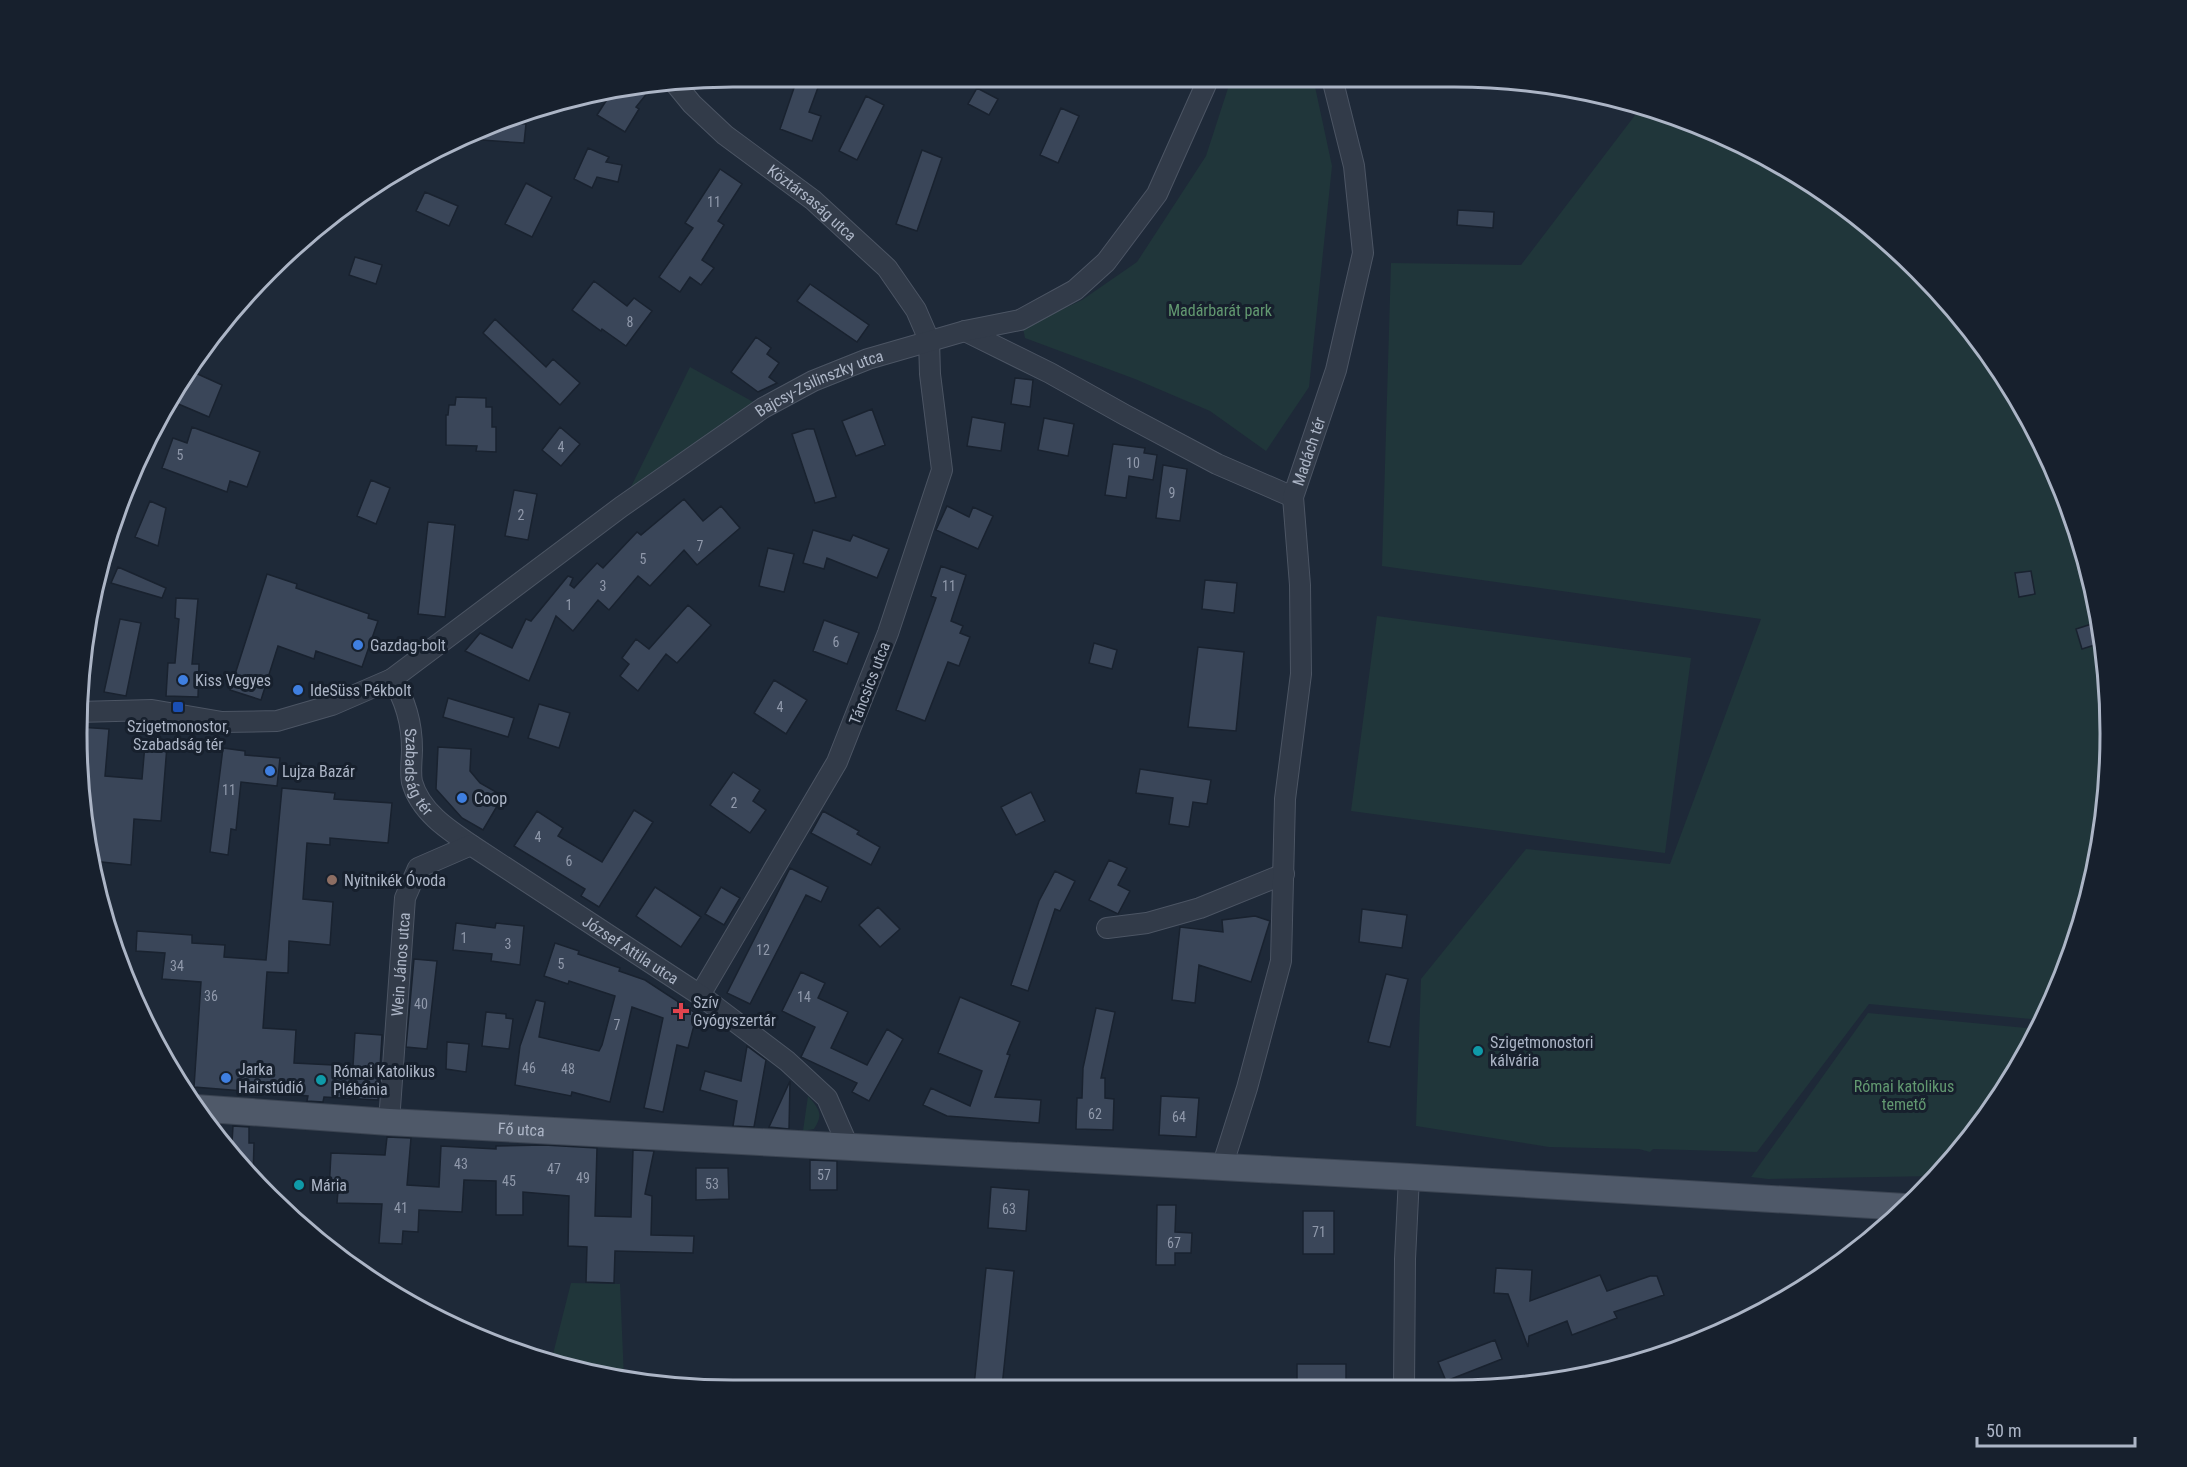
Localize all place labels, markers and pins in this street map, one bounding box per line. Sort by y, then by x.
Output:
place label: Gazdag-bolt [370,636,446,655]
marker: Gazdag-bolt [351,638,365,652]
place label: Kiss Vegyes [195,671,271,690]
marker: Kiss Vegyes [176,673,190,687]
place label: IdeSüss Pékbolt [310,681,412,700]
marker: IdeSüss Pékbolt [291,683,305,697]
marker: Szigetmonostor, Szabadság tér [171,700,185,714]
place label: Szigetmonostor, Szabadság tér [127,717,229,754]
place label: Lujza Bazár [282,762,355,781]
marker: Lujza Bazár [263,764,277,778]
place label: Coop [474,789,507,808]
marker: Coop [455,791,469,805]
place label: Nyitnikék Óvoda [344,870,446,890]
marker: Nyitnikék Óvoda [325,873,339,887]
place label: Szív Gyógyszertár [693,993,776,1030]
marker: Szív Gyógyszertár [674,1004,688,1018]
place label: Szigetmonostori kálvária [1490,1033,1593,1070]
marker: Szigetmonostori kálvária [1471,1044,1485,1058]
place label: Jarka Hairstúdió [238,1060,304,1097]
place label: Római Katolikus Plébánia [333,1062,435,1099]
marker: Jarka Hairstúdió [219,1071,233,1085]
marker: Római Katolikus Plébánia [314,1073,328,1087]
place label: Mária [311,1176,347,1195]
marker: Mária [292,1178,306,1192]

